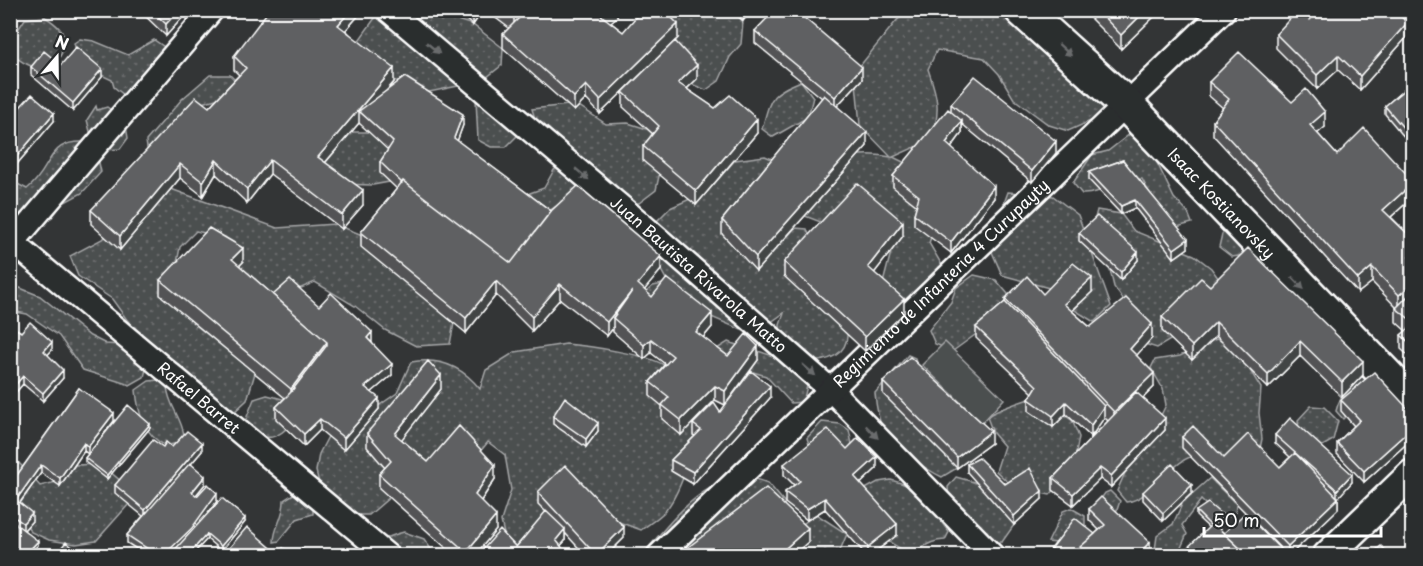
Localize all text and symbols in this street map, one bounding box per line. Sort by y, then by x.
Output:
north arrow [27,27,87,87]
text: N [52,29,73,55]
one-way arrow [425,41,440,54]
one-way arrow [1058,43,1073,57]
street label: Isaac Kostianovsky [1163,142,1281,264]
one-way arrow [574,167,589,180]
street label: Regimiento de Infanteria 4 Curupayty [827,173,1053,392]
street label: Juan Bautista Rivarola Matto [606,190,793,358]
one-way arrow [1291,276,1305,290]
street label: Rafael Barret [153,355,246,439]
one-way arrow [801,364,816,377]
one-way arrow [864,424,878,438]
scale bar [1204,500,1381,538]
text: 50 m [1213,506,1260,533]

